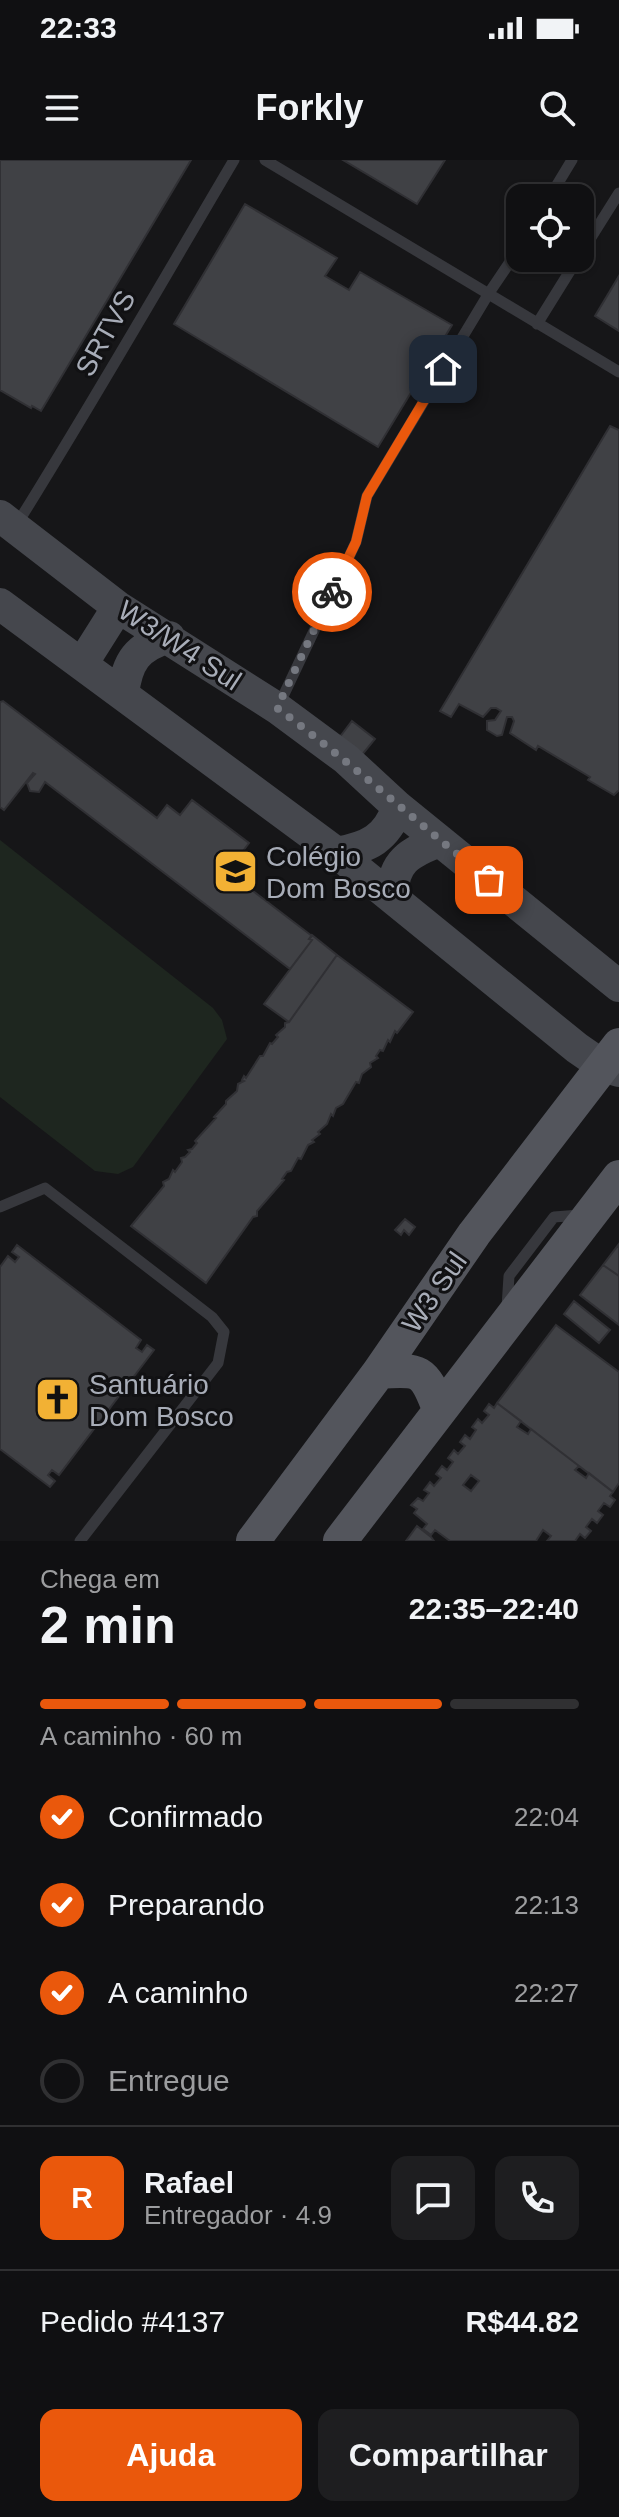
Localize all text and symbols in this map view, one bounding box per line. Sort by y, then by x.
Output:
text: 22:33 [40,11,117,44]
icon: menu [40,86,84,130]
icon: search [535,86,579,130]
text: Forkly [255,87,364,128]
map controls [506,184,594,272]
button: locate [506,184,594,272]
street label: SRTVS [69,285,142,381]
pin [409,335,477,403]
icon: home [421,347,465,391]
courier [292,552,372,632]
icon: bike [310,570,354,614]
street label: W3/W4 Sul [113,594,247,697]
place label: Colégio Dom Bosco [266,841,411,904]
pin [455,846,523,914]
school or university icon: Colégio Dom Bosco [211,848,259,896]
icon: bag [467,858,511,902]
street label: W3 Sul [396,1246,473,1338]
place label: Santuário Dom Bosco [89,1369,234,1432]
church icon: Santuário Dom Bosco [34,1376,82,1424]
text: Chega em [40,1564,160,1594]
text: 22:35–22:40 [409,1592,579,1625]
text: 2 min [40,1596,176,1654]
text: A caminho · 60 m [40,1721,242,1751]
icon: check [40,1795,84,1839]
text: Confirmado [108,1800,263,1833]
text: 22:04 [514,1802,579,1832]
icon: check [40,1883,84,1927]
text: Preparando [108,1888,265,1921]
text: 22:13 [514,1890,579,1920]
icon: check [40,1971,84,2015]
text: A caminho [108,1976,248,2009]
text: 22:27 [514,1978,579,2008]
text: Entregue [108,2064,230,2097]
button: chat [391,2156,475,2240]
button: phone [495,2156,579,2240]
text: Rafael [144,2166,234,2199]
text: R [71,2181,93,2214]
text: Entregador · 4.9 [144,2200,332,2230]
text: Pedido #4137 [40,2305,225,2338]
text: R$44.82 [466,2305,579,2338]
button: Ajuda [40,2409,302,2501]
button: Compartilhar [318,2409,579,2501]

